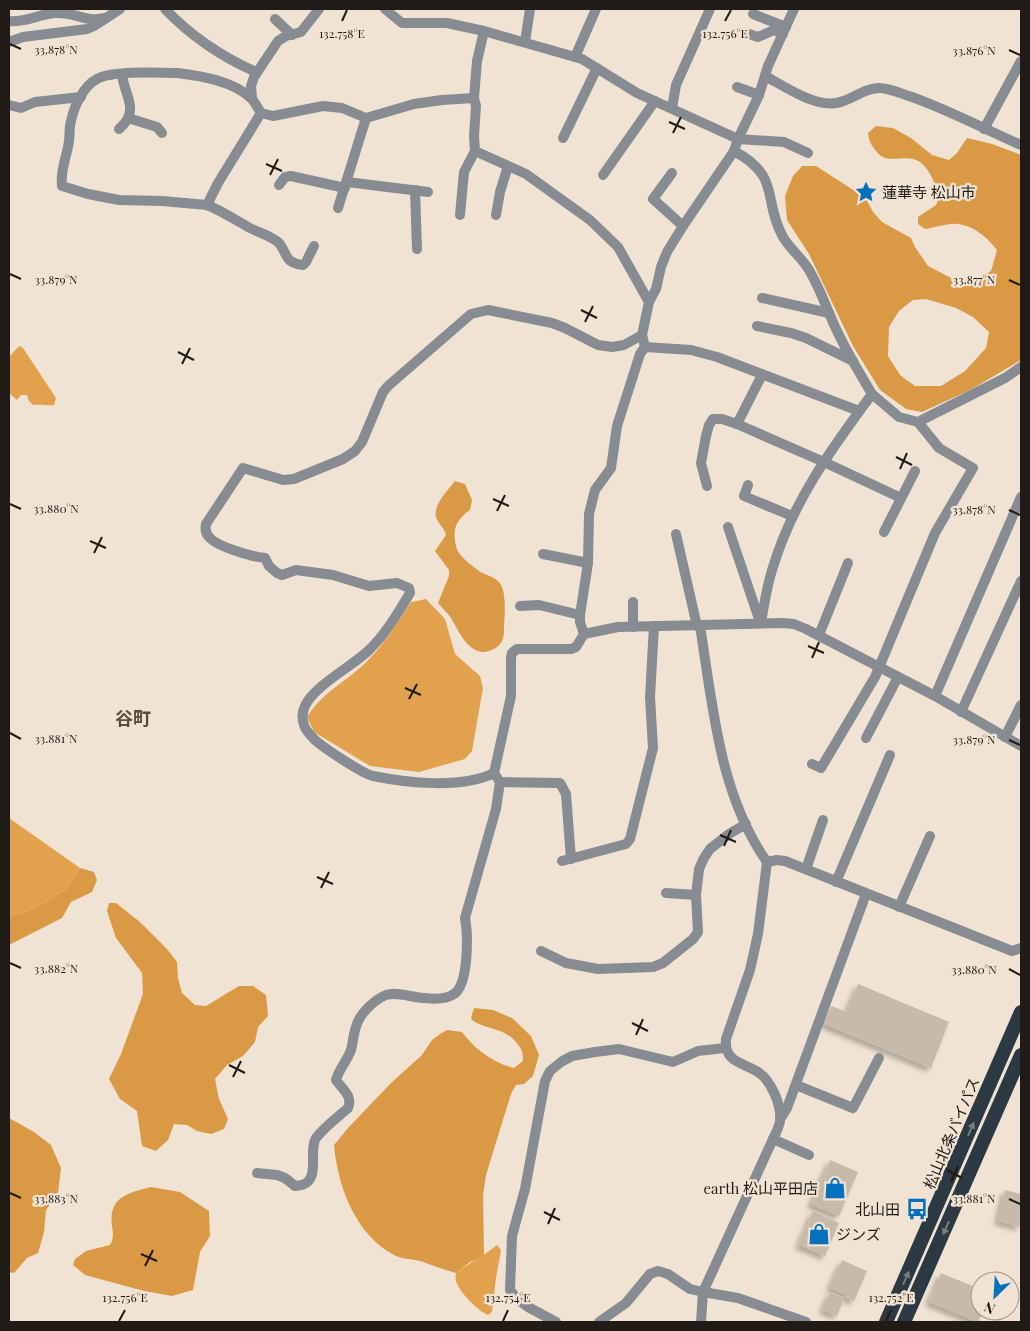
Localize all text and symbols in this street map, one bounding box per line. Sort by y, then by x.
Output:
text: 132.758°E [319,25,365,41]
text: 132.756°E [702,25,748,41]
text: 33.878°N [34,41,78,57]
text: 33.876°N [952,42,996,58]
place icon: 蓮華寺 松山市 [853,179,879,205]
place label: 蓮華寺 松山市 [882,182,976,202]
text: 33.879°N [34,271,78,287]
text: 33.877°N [953,271,996,287]
text: 33.880°N [33,500,79,516]
text: 33.878°N [952,501,996,517]
district label: 谷町 [115,706,151,730]
text: 33.881°N [34,730,78,746]
text: 33.879°N [952,731,996,747]
text: 33.882°N [34,960,79,976]
text: 33.880°N [951,961,997,977]
street label: 松山北条バイパス [918,1074,984,1192]
one-way arrow [967,1122,975,1136]
shop icon: earth 松山平田店 [822,1175,848,1201]
place label: earth 松山平田店 [703,1178,818,1198]
text: 33.883°N [34,1190,78,1206]
text: 33.881°N [952,1190,996,1206]
bus stop icon: 北山田 [904,1196,930,1222]
place label: 北山田 [855,1199,900,1219]
shop icon: ジンズ [806,1221,832,1247]
one-way arrow [941,1221,949,1235]
place label: ジンズ [836,1224,881,1244]
one-way arrow [902,1271,910,1285]
north arrow [970,1271,1020,1321]
text: 132.756°E [102,1289,148,1305]
text: 132.754°E [485,1289,531,1305]
text: 132.752°E [868,1289,914,1305]
text: N [981,1297,998,1319]

